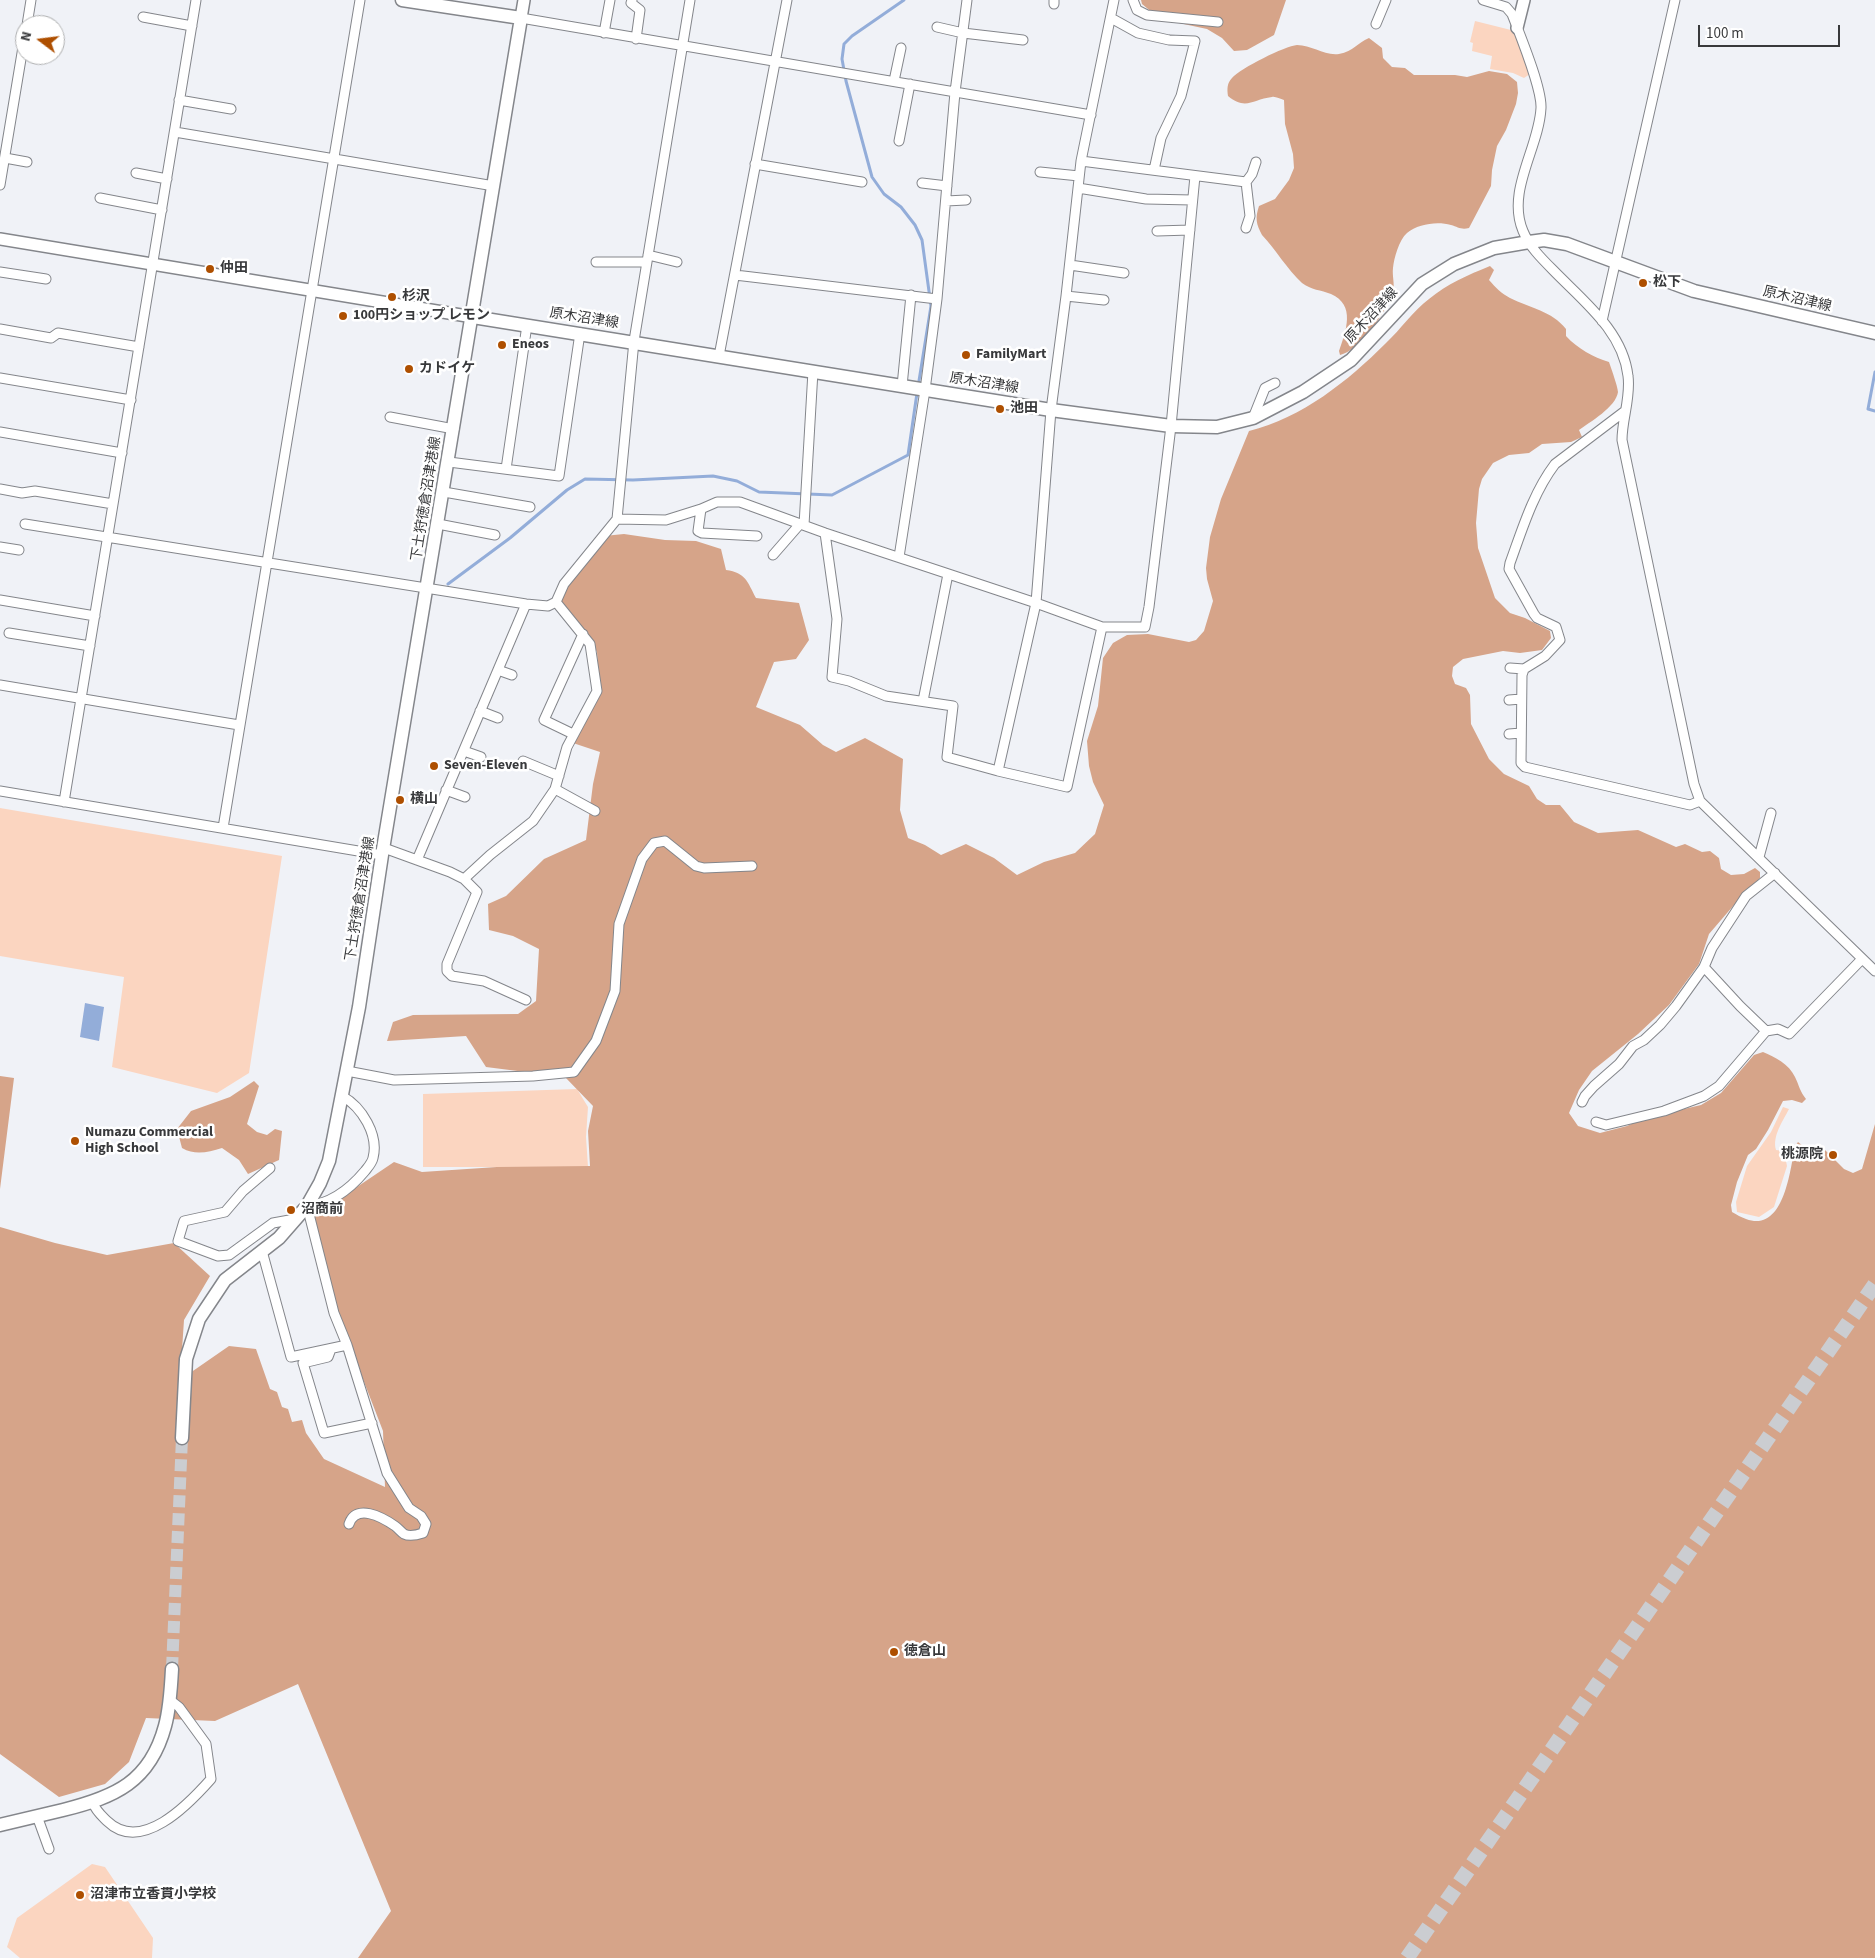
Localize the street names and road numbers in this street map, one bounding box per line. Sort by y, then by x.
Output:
street label: 原木沼津線 [1761,284,1833,316]
street label: 原木沼津線 [1342,285,1402,347]
street label: 原木沼津線 [548,305,620,333]
street label: 原木沼津線 [948,370,1020,398]
street label: 下土狩徳倉沼津港線 [409,435,445,563]
street label: 下土狩徳倉沼津港線 [343,835,379,963]

